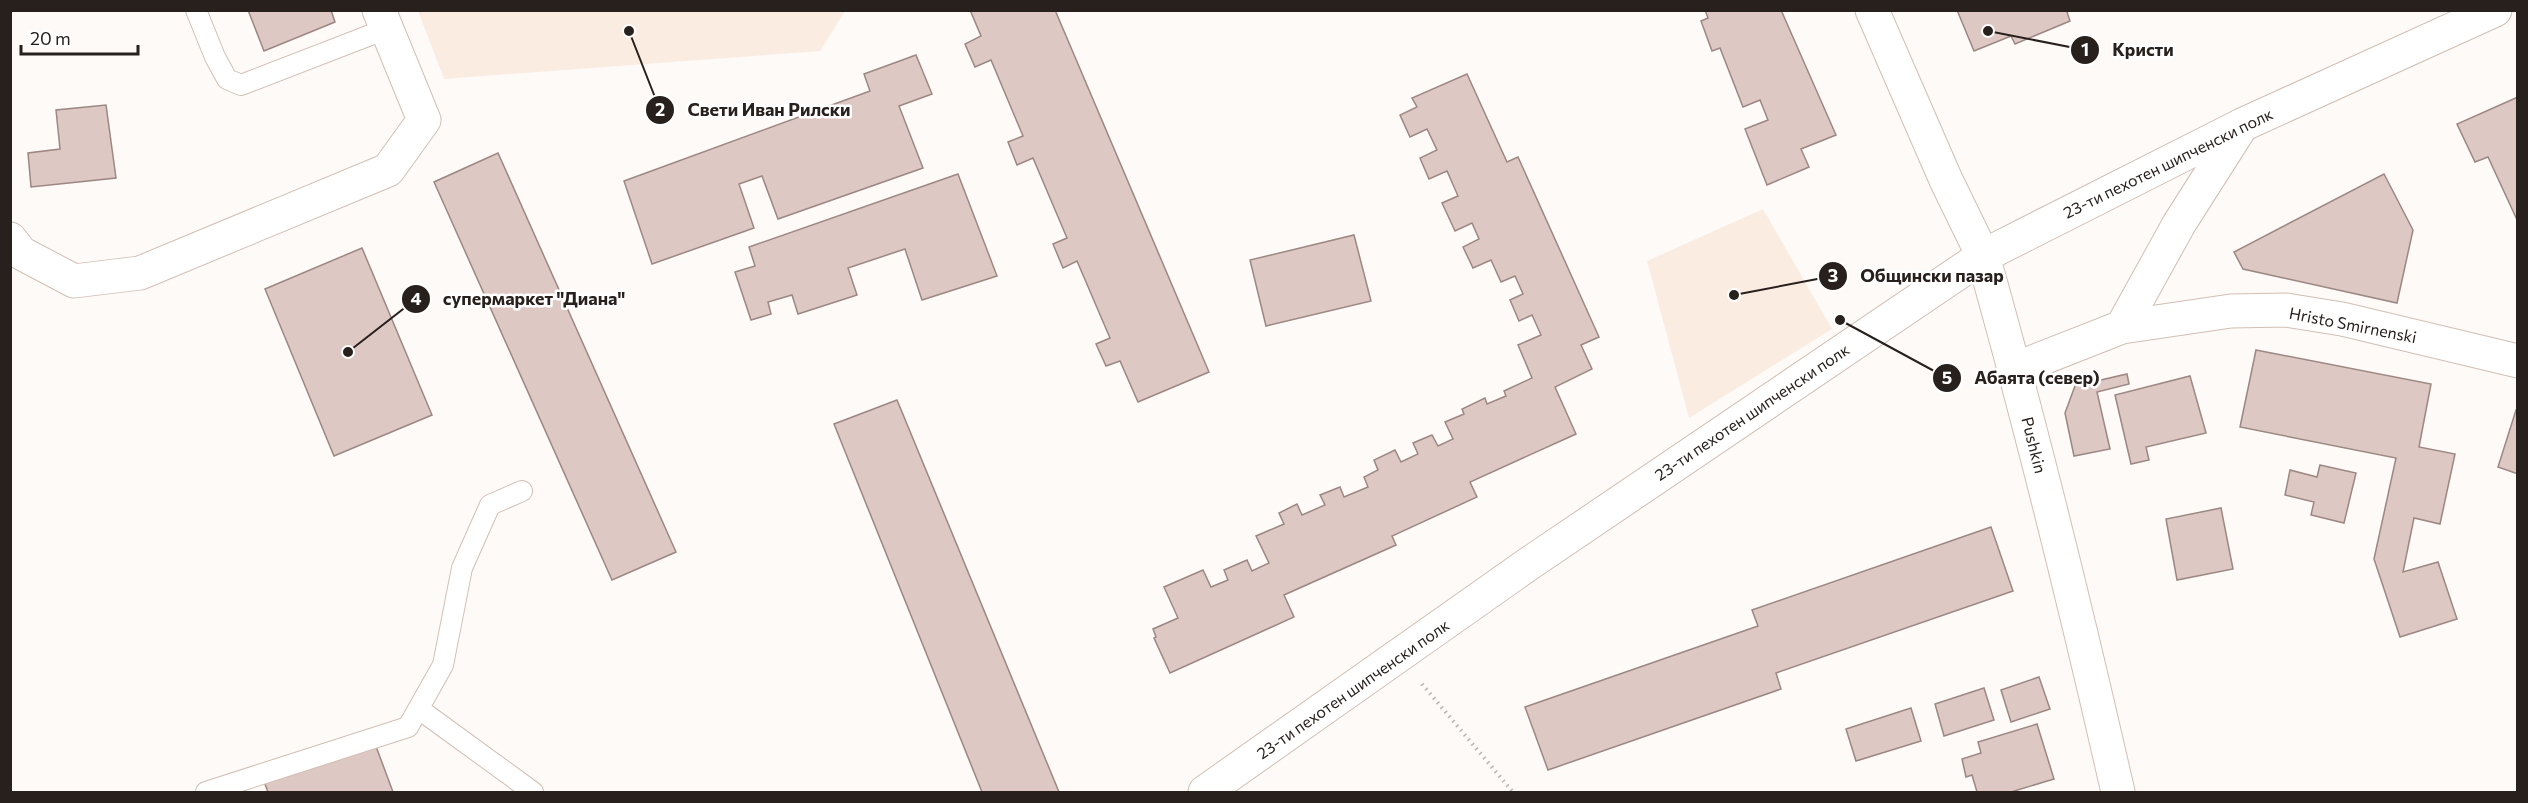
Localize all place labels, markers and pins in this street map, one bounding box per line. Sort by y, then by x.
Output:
callout: Кристи [2070,32,2185,68]
callout: Свети Иван Рилски [645,92,862,128]
callout: Общински пазар [1818,258,2016,294]
callout: супермаркет "Диана" [401,281,637,317]
callout: Абаята (север) [1932,360,2112,396]

